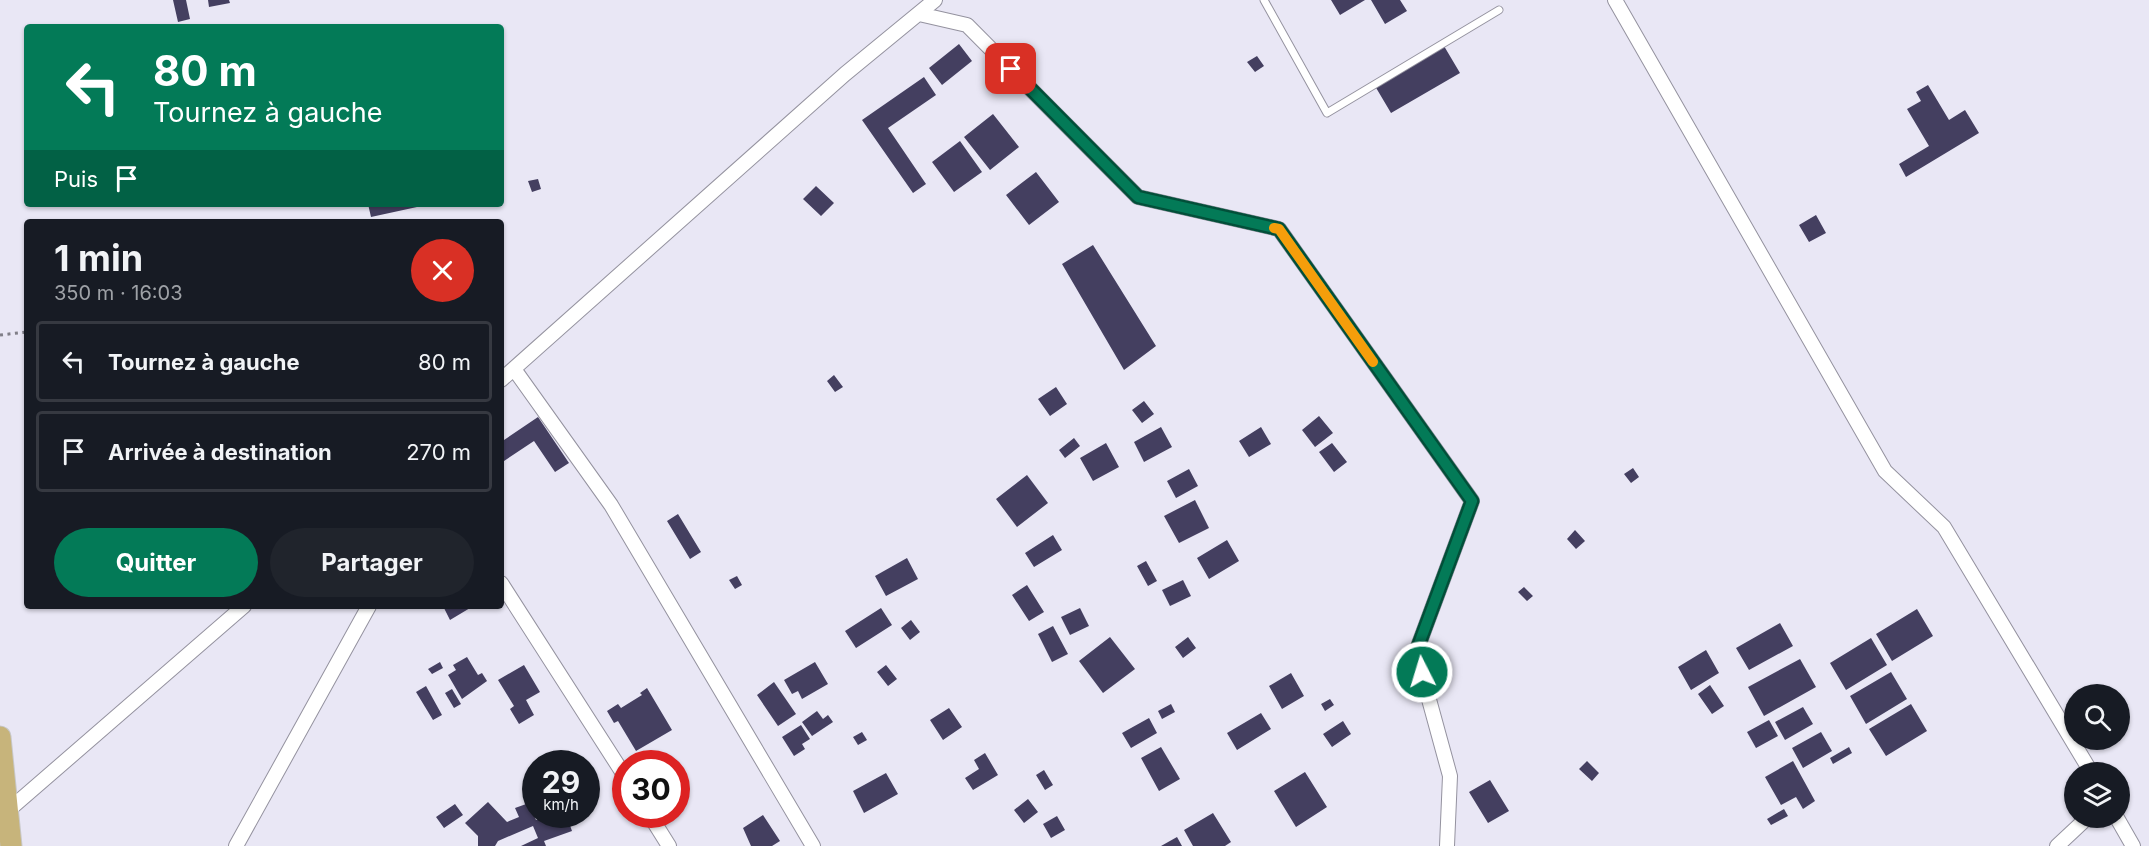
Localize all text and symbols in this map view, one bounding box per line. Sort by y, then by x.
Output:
pin [985,43,1036,94]
text: 80 m [153,45,257,96]
icon: left [54,48,132,126]
icon: arrive [994,52,1027,85]
text: Tournez à gauche [153,96,382,129]
icon: arrive [110,162,143,195]
text: Puis [54,166,98,192]
text: 1 min [54,236,143,280]
button: close [411,239,474,302]
text: 350 m · 16:03 [54,281,183,305]
icon: left [57,345,90,378]
text: Tournez à gauche [108,349,300,375]
text: 80 m [418,349,471,375]
icon: arrive [57,435,90,468]
text: Arrivée à destination [108,439,332,465]
text: 270 m [406,439,471,465]
button: Quitter [54,528,258,597]
button: Partager [270,528,474,597]
position arrow [1390,640,1454,704]
map controls [2064,684,2130,828]
button: search [2064,684,2130,750]
speed limit sign: 30 [612,750,690,828]
button: layers [2064,762,2130,828]
text: 29 [542,764,580,800]
text: km/h [543,795,579,814]

